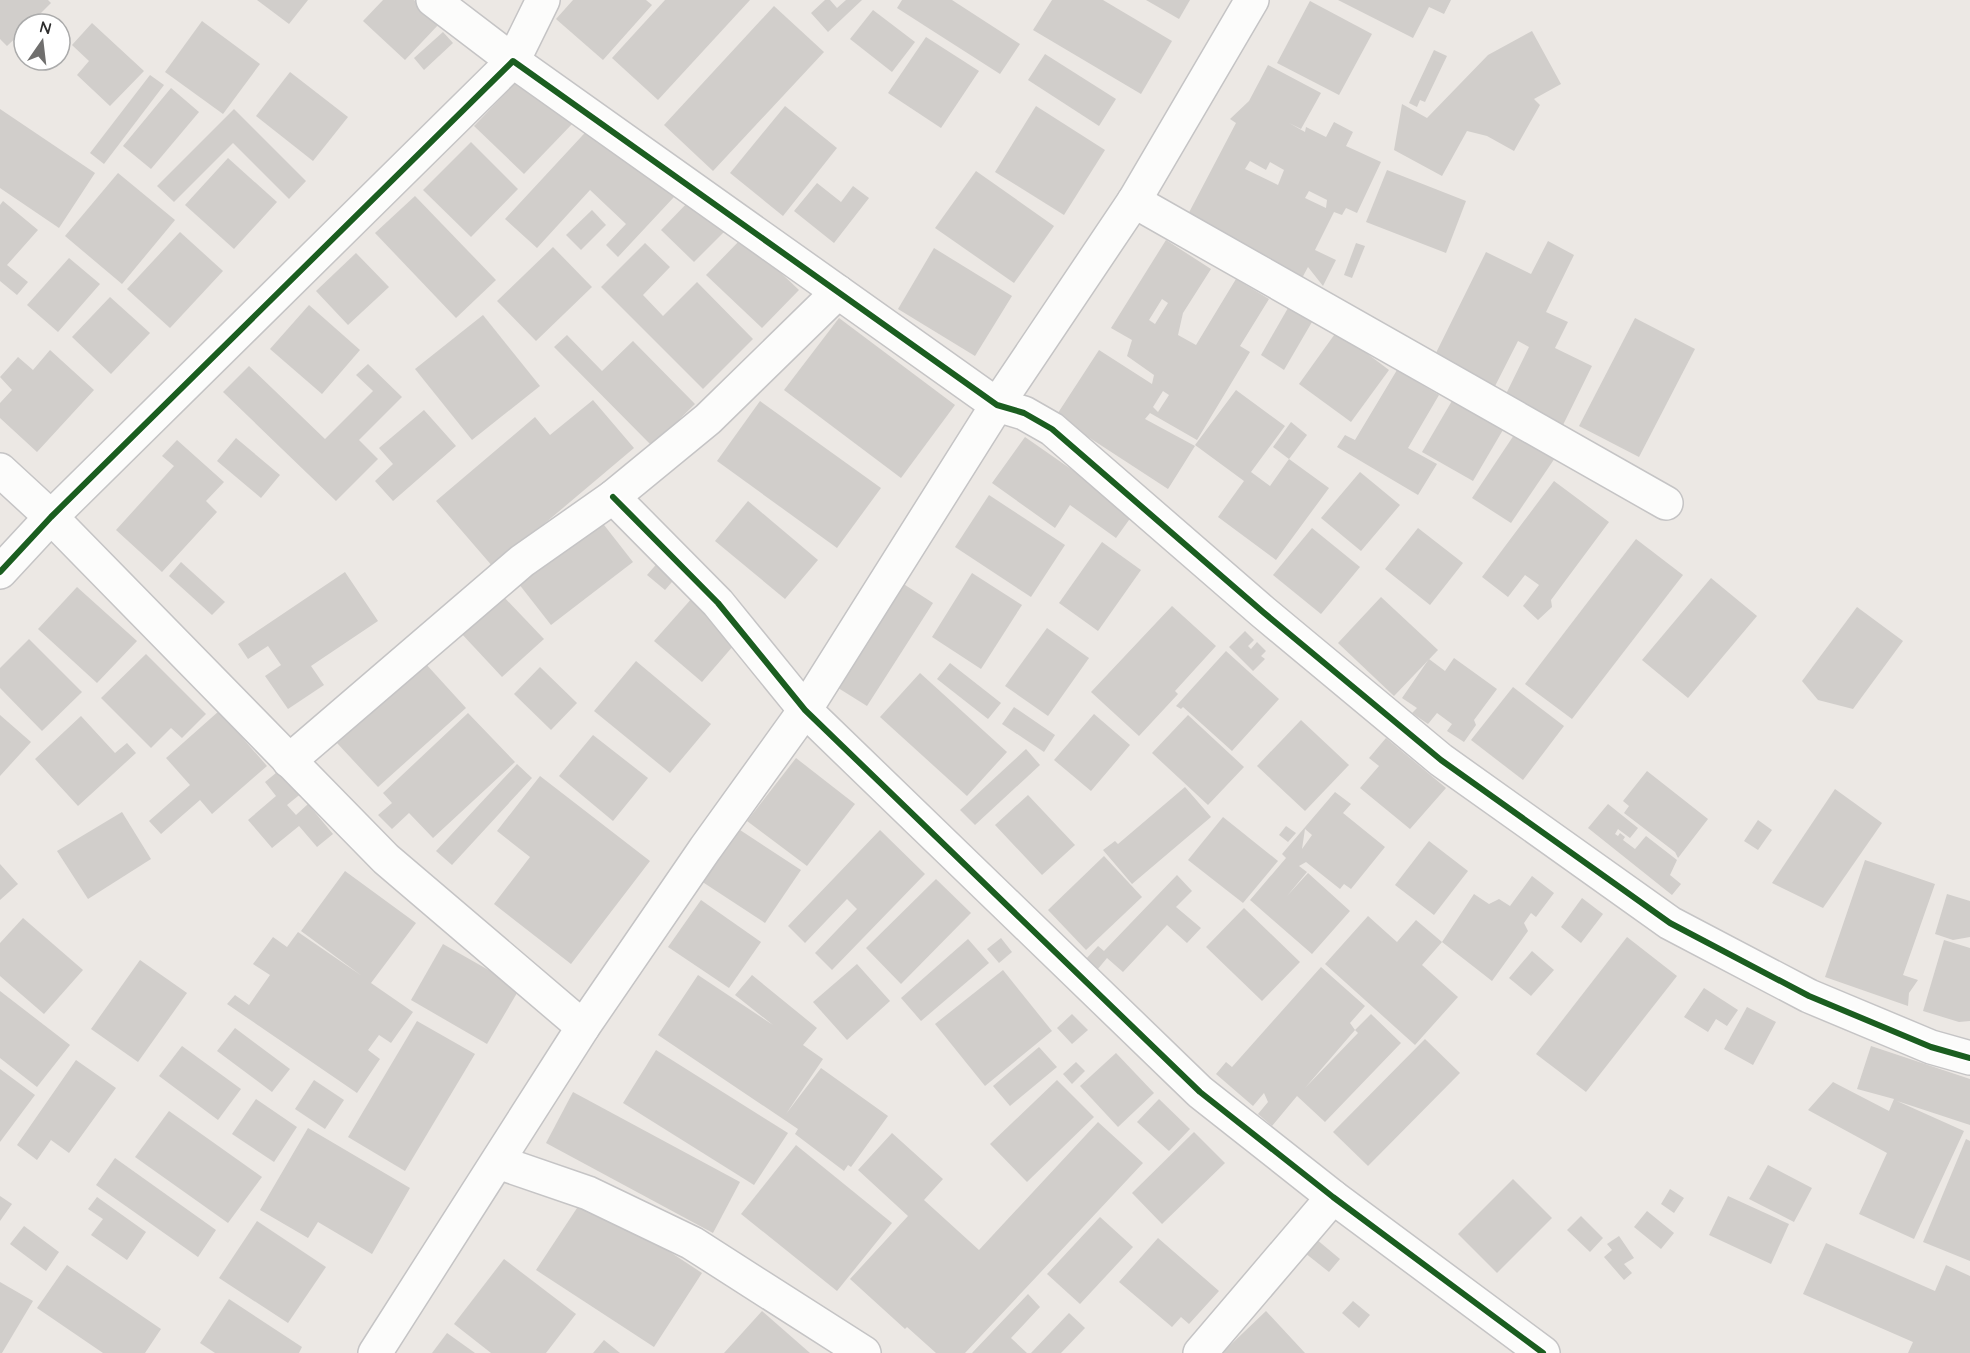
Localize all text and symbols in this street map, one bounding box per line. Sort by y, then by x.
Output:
north arrow [12,12,72,72]
text: N [38,16,54,39]

